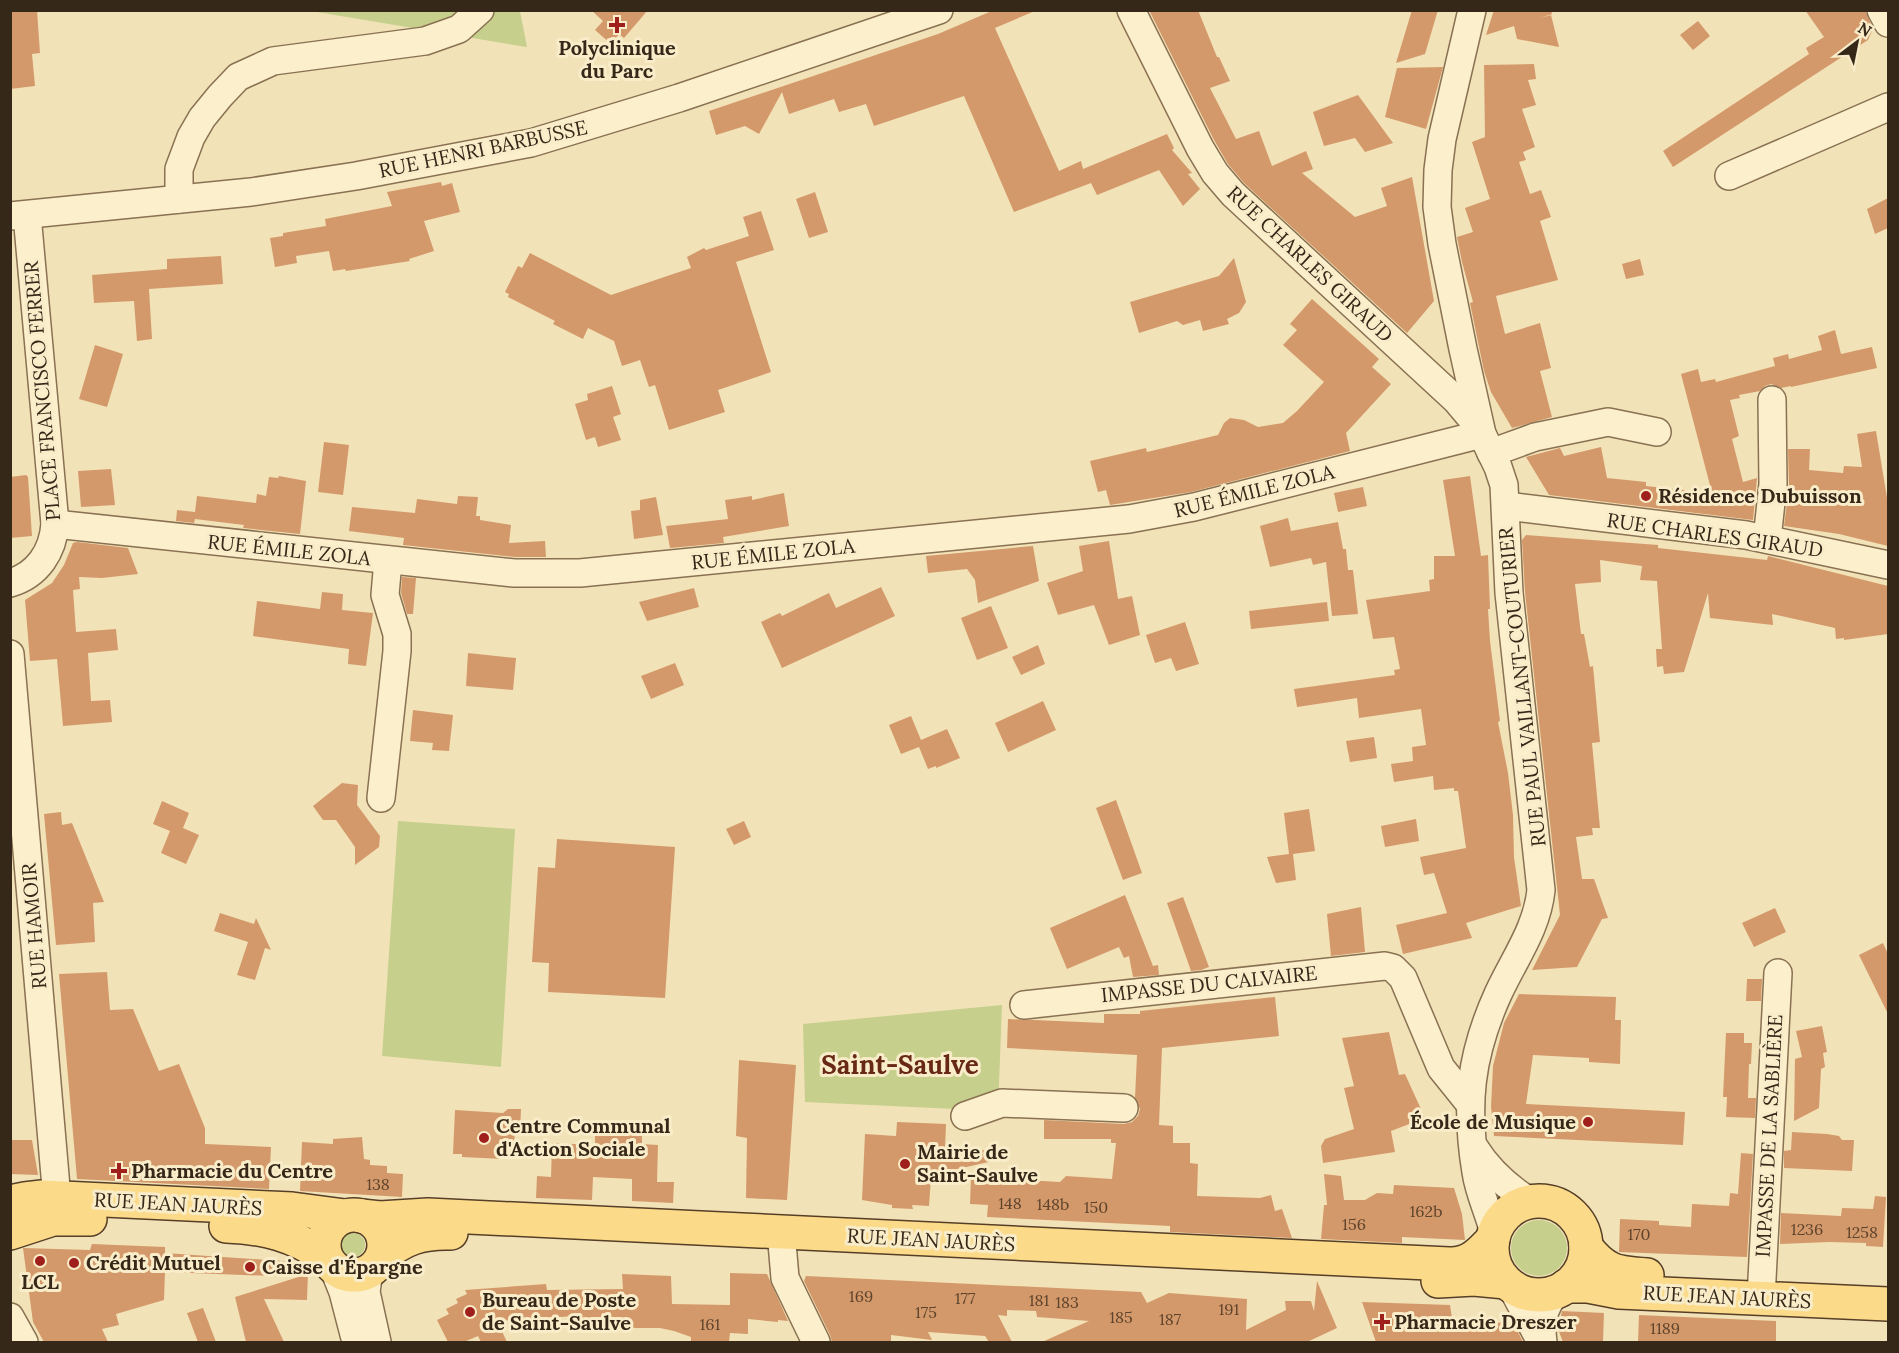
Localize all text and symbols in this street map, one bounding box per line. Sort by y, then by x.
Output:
north arrow [1827,12,1887,72]
marker: Polyclinique du Parc [608,16,626,34]
text: N [1854,18,1875,41]
place label: Polyclinique du Parc [558,35,676,83]
street label: RUE HENRI BARBUSSE [376,114,589,183]
street label: RUE CHARLES GIRAUD [1222,180,1399,347]
street label: PLACE FRANCISCO FERRER [18,260,65,522]
street label: RUE ÉMILE ZOLA [1171,458,1337,523]
place label: Résidence Dubuisson [1658,483,1862,508]
marker: Résidence Dubuisson [1639,489,1653,503]
street label: RUE CHARLES GIRAUD [1605,507,1825,562]
street label: RUE PAUL VAILLANT-COUTURIER [1492,525,1551,848]
street label: RUE ÉMILE ZOLA [206,528,372,571]
street label: RUE ÉMILE ZOLA [690,532,856,575]
street label: RUE HAMOIR [15,862,51,990]
street label: IMPASSE DU CALVAIRE [1100,960,1318,1007]
street label: IMPASSE DE LA SABLIÈRE [1750,1014,1787,1258]
district label: Saint-Saulve [821,1048,979,1081]
place label: École de Musique [1410,1109,1576,1134]
place label: Centre Communal d'Action Sociale [496,1113,671,1161]
marker: École de Musique [1581,1115,1595,1129]
marker: Centre Communal d'Action Sociale [477,1131,491,1145]
place label: Mairie de Saint-Saulve [917,1139,1038,1187]
marker: Mairie de Saint-Saulve [898,1157,912,1171]
place label: Pharmacie du Centre [131,1158,333,1183]
marker: Pharmacie du Centre [112,1164,126,1178]
house number: 138 [366,1174,390,1194]
street label: RUE JEAN JAURÈS [93,1187,263,1220]
house number: 148 [998,1193,1022,1213]
house number: 148b [1037,1194,1069,1214]
house number: 150 [1084,1197,1108,1217]
house number: 162b [1410,1201,1442,1221]
house number: 156 [1342,1214,1366,1234]
house number: 1236 [1791,1219,1823,1239]
house number: 1258 [1846,1222,1878,1242]
street label: RUE JEAN JAURÈS [846,1223,1016,1256]
house number: 170 [1627,1224,1651,1244]
place label: Crédit Mutuel [86,1250,221,1275]
marker: LCL [33,1254,47,1268]
place label: Caisse d'Épargne [262,1254,423,1279]
marker: Crédit Mutuel [67,1256,81,1270]
marker: Caisse d'Épargne [243,1260,257,1274]
place label: LCL [21,1269,59,1294]
street label: RUE JEAN JAURÈS [1642,1280,1812,1313]
house number: 169 [849,1286,873,1306]
place label: Bureau de Poste de Saint-Saulve [482,1287,636,1335]
house number: 177 [955,1288,976,1308]
house number: 181 [1029,1290,1049,1310]
house number: 183 [1055,1292,1079,1312]
house number: 191 [1219,1299,1240,1319]
house number: 175 [915,1302,937,1322]
marker: Bureau de Poste de Saint-Saulve [463,1305,477,1319]
house number: 185 [1109,1307,1133,1327]
house number: 187 [1159,1309,1182,1329]
place label: Pharmacie Dreszer [1394,1309,1577,1334]
house number: 161 [700,1314,721,1334]
marker: Pharmacie Dreszer [1375,1315,1389,1329]
house number: 1189 [1650,1318,1680,1338]

